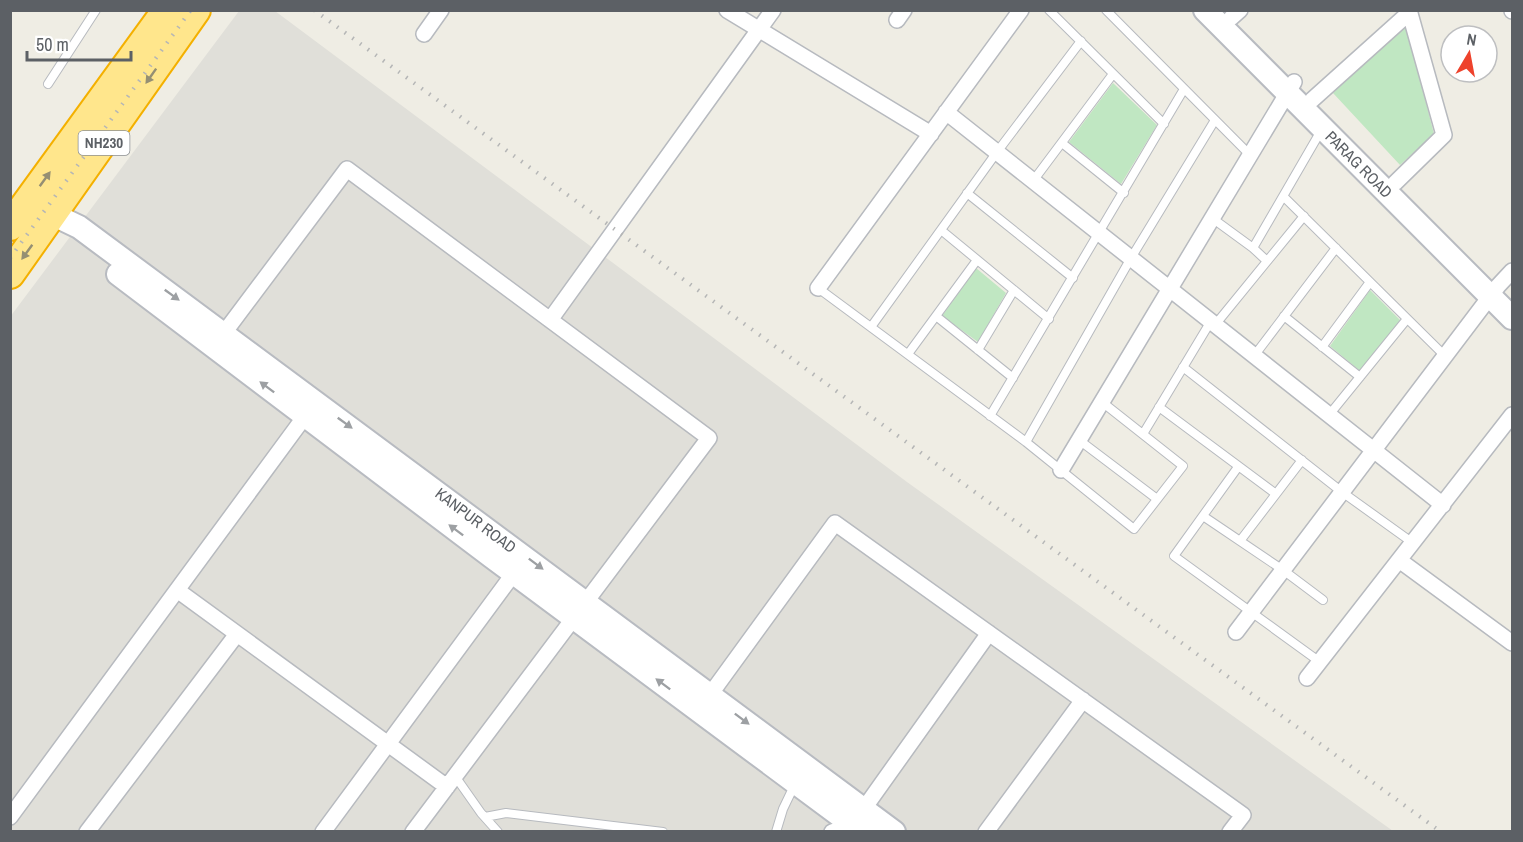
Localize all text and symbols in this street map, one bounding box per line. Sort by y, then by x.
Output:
scale bar [27,24,130,62]
north arrow [1439,24,1499,84]
text: N [1465,28,1478,51]
text: 50 m [36,32,69,57]
one-way arrow [145,67,157,83]
street label: PARAG ROAD [1321,126,1397,202]
road number: NH230 [78,131,130,155]
one-way arrow [39,171,51,187]
one-way arrow [21,245,33,260]
one-way arrow [163,289,179,301]
one-way arrow [260,382,275,394]
one-way arrow [337,417,353,429]
street label: KANPUR ROAD [431,482,521,558]
one-way arrow [449,524,465,536]
one-way arrow [528,558,543,570]
one-way arrow [656,678,672,690]
one-way arrow [734,713,750,725]

